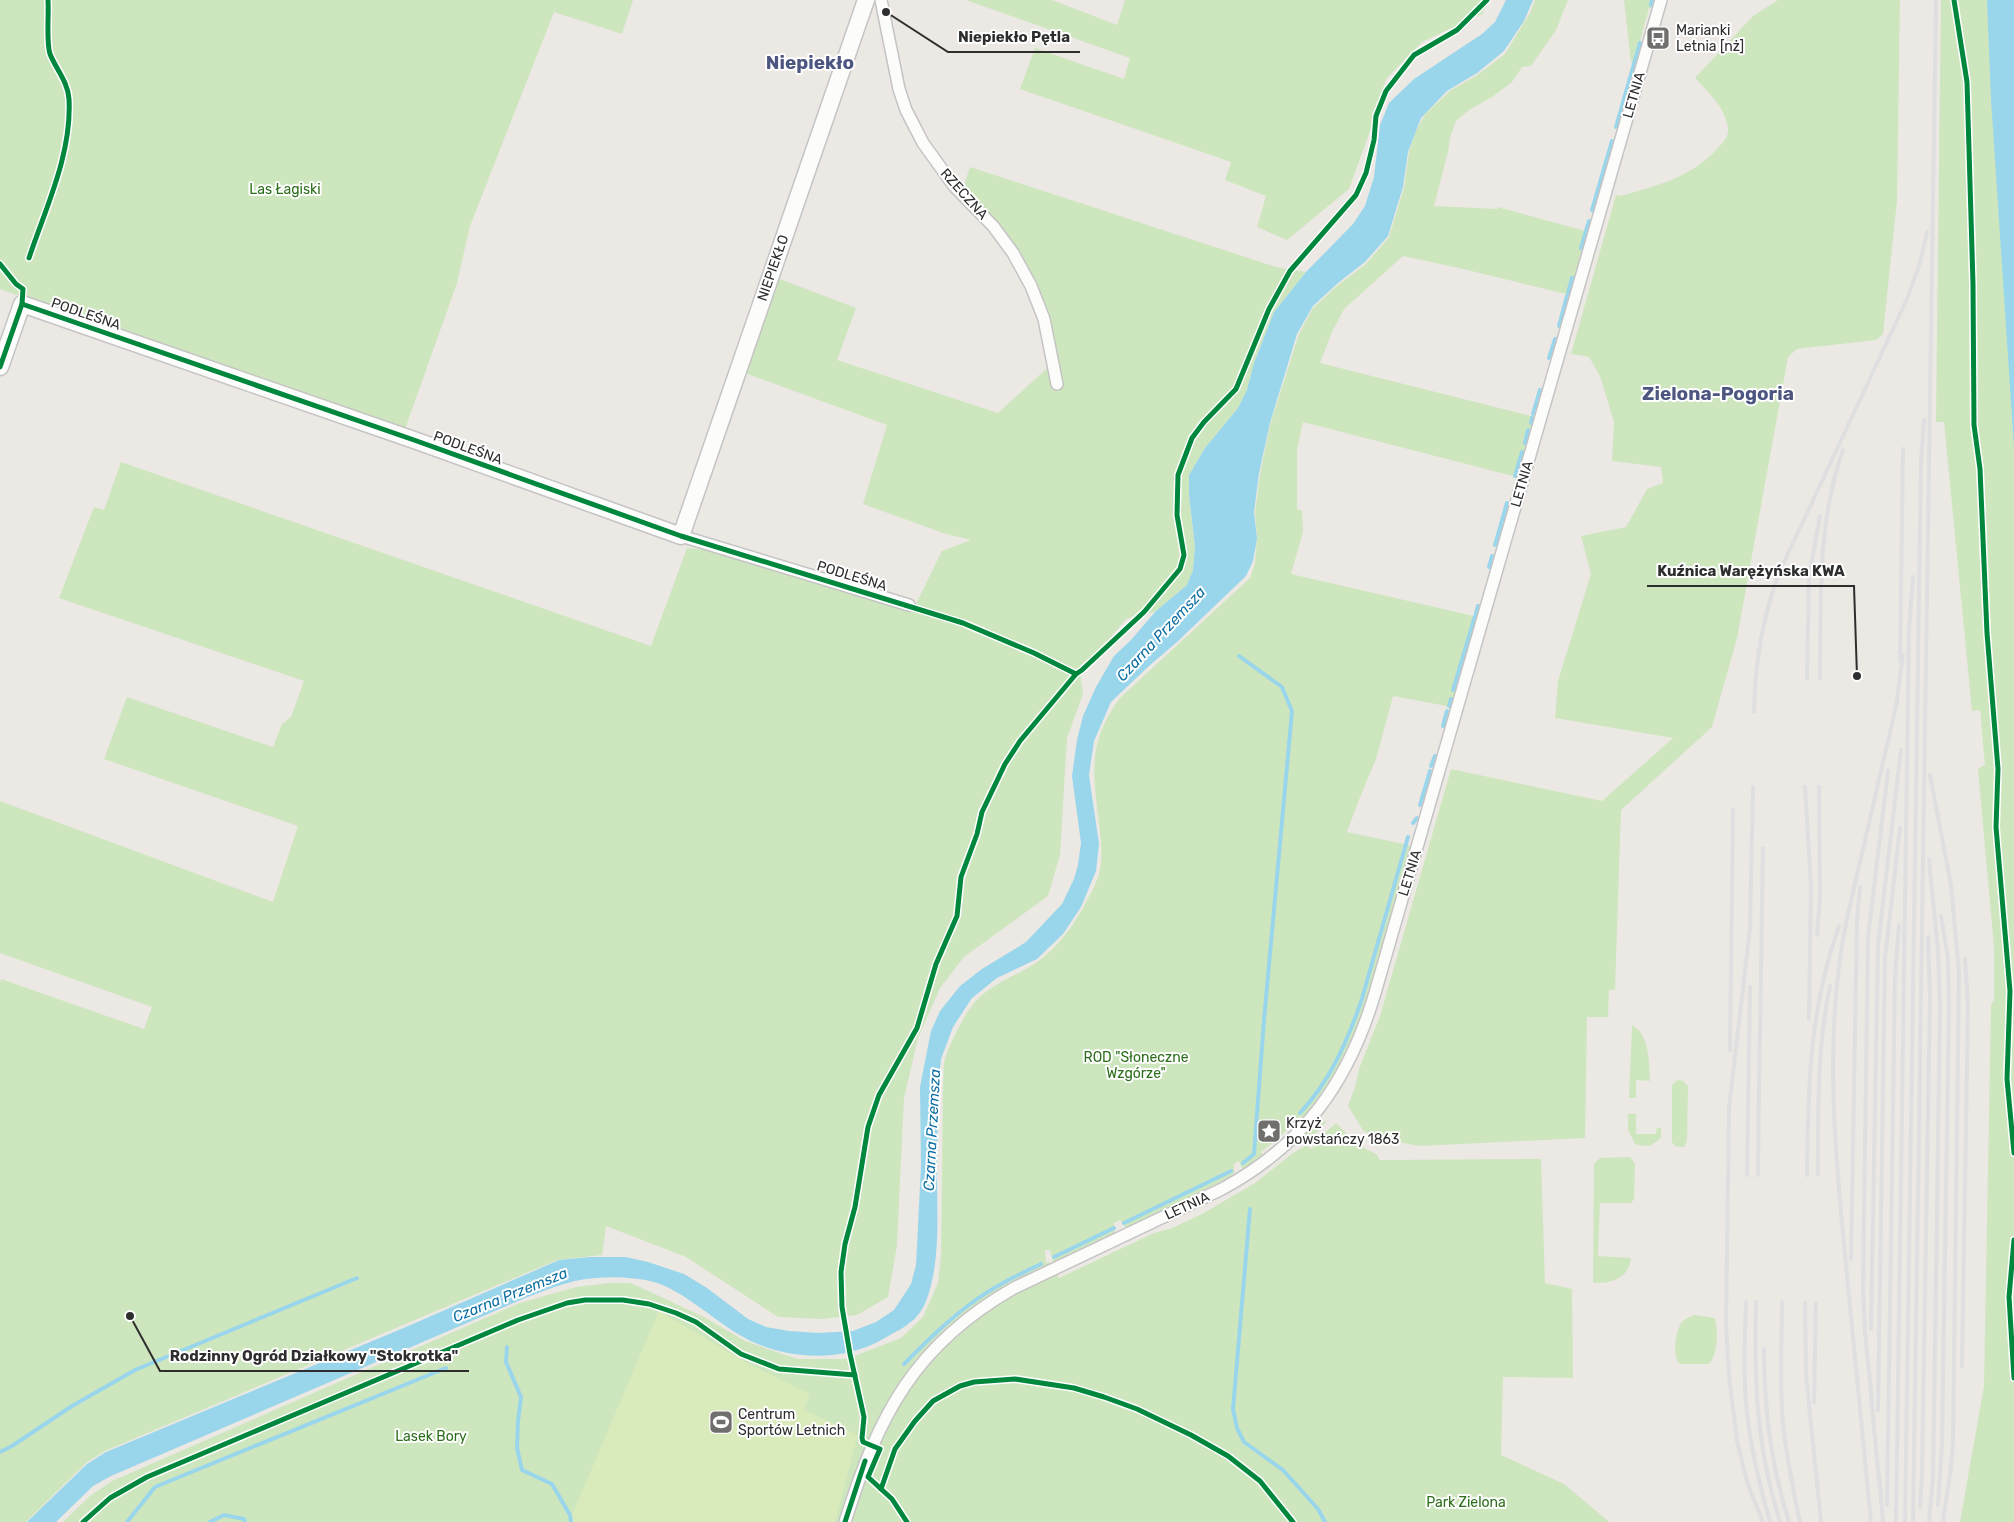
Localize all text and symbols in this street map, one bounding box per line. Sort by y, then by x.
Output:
callout: Niepiekło Pętla [948,22,1080,52]
place label: Marianki Letnia [nż] [1676,22,1744,55]
bus stop icon: Marianki Letnia [nż] [1645,25,1671,51]
text: Niepiekło Pętla [958,28,1070,46]
district label: Niepiekło [766,51,854,74]
street label: LETNIA [1619,69,1649,120]
street label: RZECZNA [937,165,992,223]
park label: Las Łagiski [249,181,321,198]
street label: NIEPIEKŁO [754,233,792,303]
street label: PODLEŚNA [49,293,124,334]
district label: Zielona-Pogoria [1642,382,1794,405]
street label: PODLEŚNA [431,427,506,469]
street label: LETNIA [1507,458,1537,509]
street label: PODLEŚNA [815,556,890,595]
callout: Kuźnica Warężyńska KWA [1647,556,1854,586]
text: Kuźnica Warężyńska KWA [1657,562,1845,580]
water label: Czarna Przemsza [1113,583,1209,685]
street label: LETNIA [1395,847,1425,898]
park label: ROD "Słoneczne Wzgórze" [1083,1049,1189,1082]
water label: Czarna Przemsza [920,1068,944,1192]
place label: Krzyż powstańczy 1863 [1286,1115,1399,1148]
place icon: Krzyż powstańczy 1863 [1256,1118,1282,1144]
street label: LETNIA [1162,1188,1213,1224]
water label: Czarna Przemsza [450,1264,570,1326]
callout: Rodzinny Ogród Działkowy "Stokrotka" [160,1341,469,1371]
text: Rodzinny Ogród Działkowy "Stokrotka" [170,1347,458,1365]
place label: Centrum Sportów Letnich [738,1406,845,1439]
sports icon: Centrum Sportów Letnich [708,1409,734,1435]
park label: Lasek Bory [395,1428,467,1445]
park label: Park Zielona [1426,1494,1506,1511]

